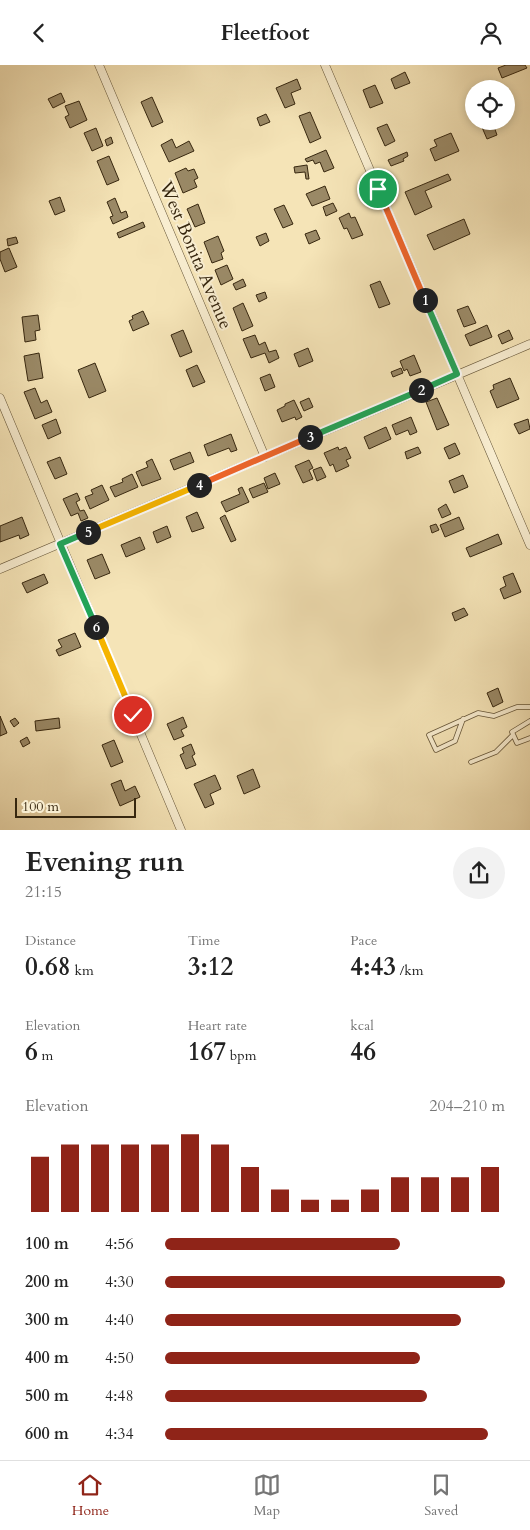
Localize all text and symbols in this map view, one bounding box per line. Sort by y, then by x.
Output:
text: Fleetfoot [220,18,310,48]
icon: back [25,19,53,47]
icon: person [477,19,505,47]
map controls [465,80,515,130]
button: locate [465,80,515,130]
pin [357,168,399,210]
icon: arrive [364,175,392,203]
street label: West Bonita Avenue [153,176,238,333]
pin: 1 [412,287,438,313]
text: 1 [422,291,429,310]
pin: 2 [408,377,434,403]
text: 2 [418,381,425,400]
pin: 3 [298,425,322,449]
text: 3 [307,428,314,447]
pin: 4 [186,473,212,497]
text: 4 [196,476,203,495]
pin: 5 [76,519,100,545]
text: 5 [85,523,92,542]
pin: 6 [84,615,108,639]
text: 6 [93,618,100,637]
pin [112,694,154,736]
icon: check [119,701,147,729]
scale bar [15,795,136,818]
text: 100 m [22,797,59,816]
text: Evening run [25,843,184,881]
button: share [453,847,505,899]
text: 21:15 [25,881,62,903]
text: Distance [25,931,76,950]
text: Time [188,931,220,950]
text: Pace [350,931,377,950]
text: 0.68 [25,950,71,984]
text: 3:12 [188,950,233,984]
text: 4:43 [350,950,396,984]
text: km [71,961,94,980]
text: /km [396,961,424,980]
text: Elevation [25,1016,81,1035]
text: Heart rate [188,1016,247,1035]
text: kcal [350,1016,374,1035]
text: 6 [25,1035,38,1069]
text: 167 [188,1035,226,1069]
text: 46 [350,1035,376,1069]
text: m [38,1046,53,1065]
text: bpm [226,1046,257,1065]
text: Elevation [25,1095,89,1117]
text: 204–210 m [429,1095,505,1117]
text: 100 m [25,1233,69,1255]
text: 4:56 [105,1233,134,1255]
text: 200 m [25,1271,69,1293]
text: 4:30 [105,1271,134,1293]
text: 300 m [25,1309,69,1331]
text: 4:40 [105,1309,134,1331]
text: 400 m [25,1347,69,1369]
text: 4:50 [105,1347,134,1369]
text: 500 m [25,1385,69,1407]
text: 4:48 [105,1385,134,1407]
text: 600 m [25,1423,69,1445]
text: 4:34 [105,1423,134,1445]
tab: Home [72,1471,109,1520]
tab: Map [253,1471,281,1520]
tab: Saved [424,1471,458,1520]

